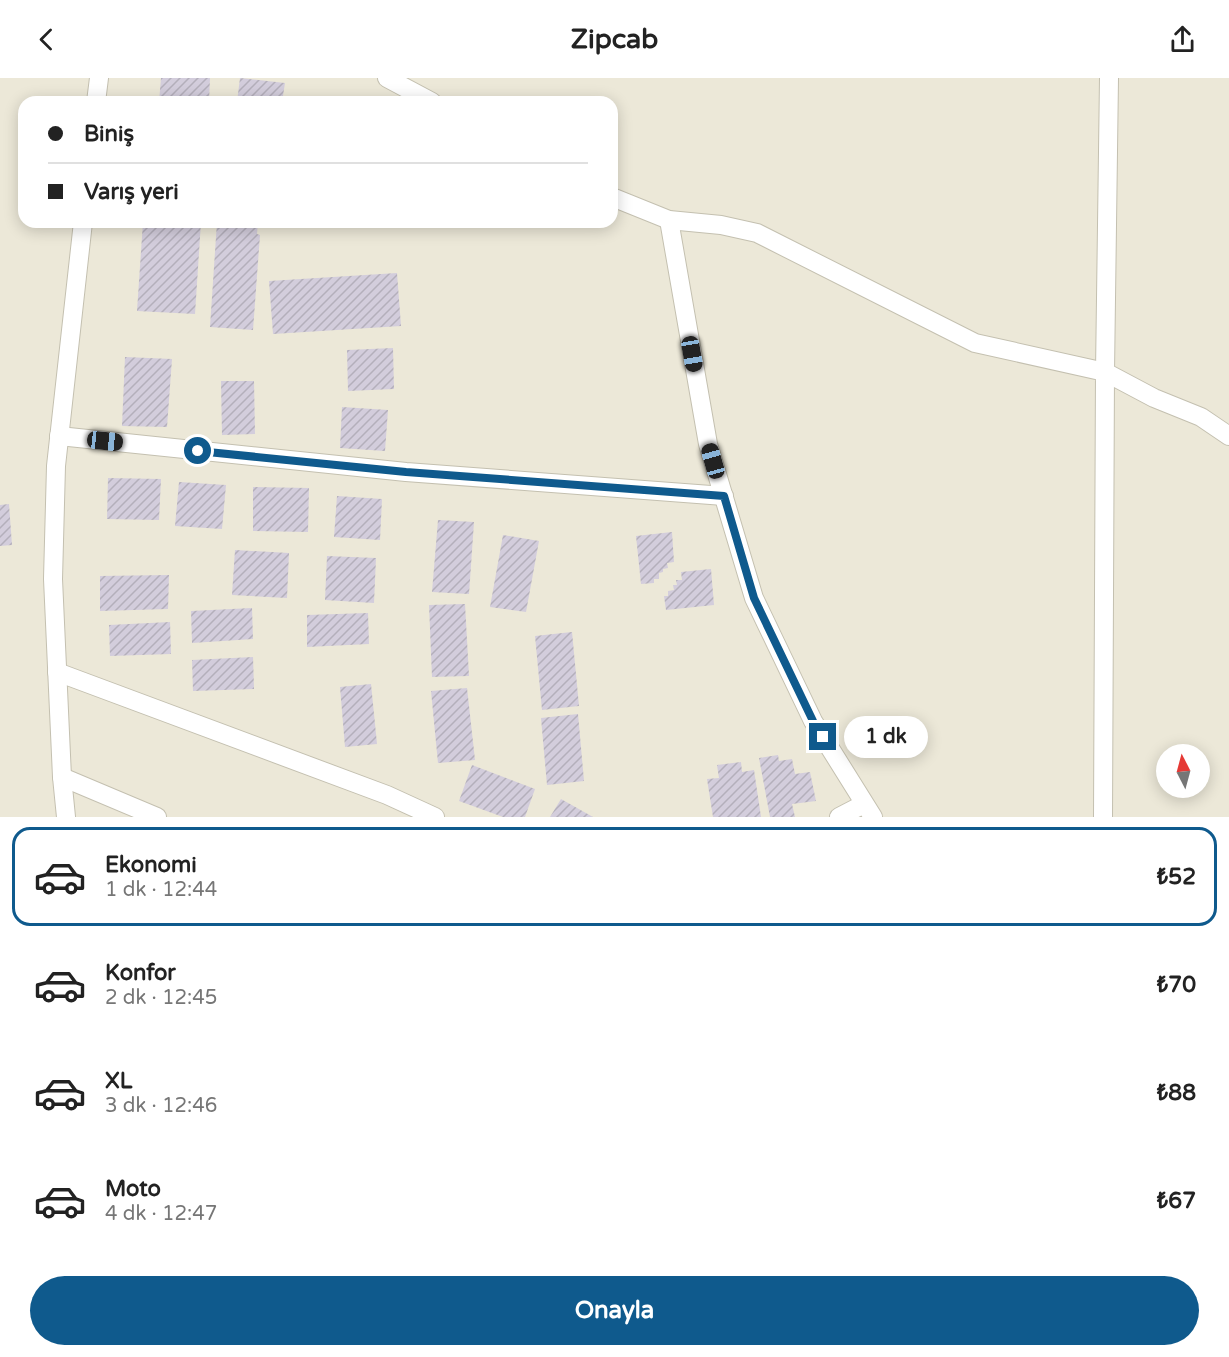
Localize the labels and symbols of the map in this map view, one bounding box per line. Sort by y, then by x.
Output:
car [680,335,704,373]
car [86,430,124,452]
route start [184,437,211,464]
car [699,441,727,481]
callout: 1 dk [844,716,928,758]
route end [809,723,836,750]
north arrow [1156,744,1210,798]

